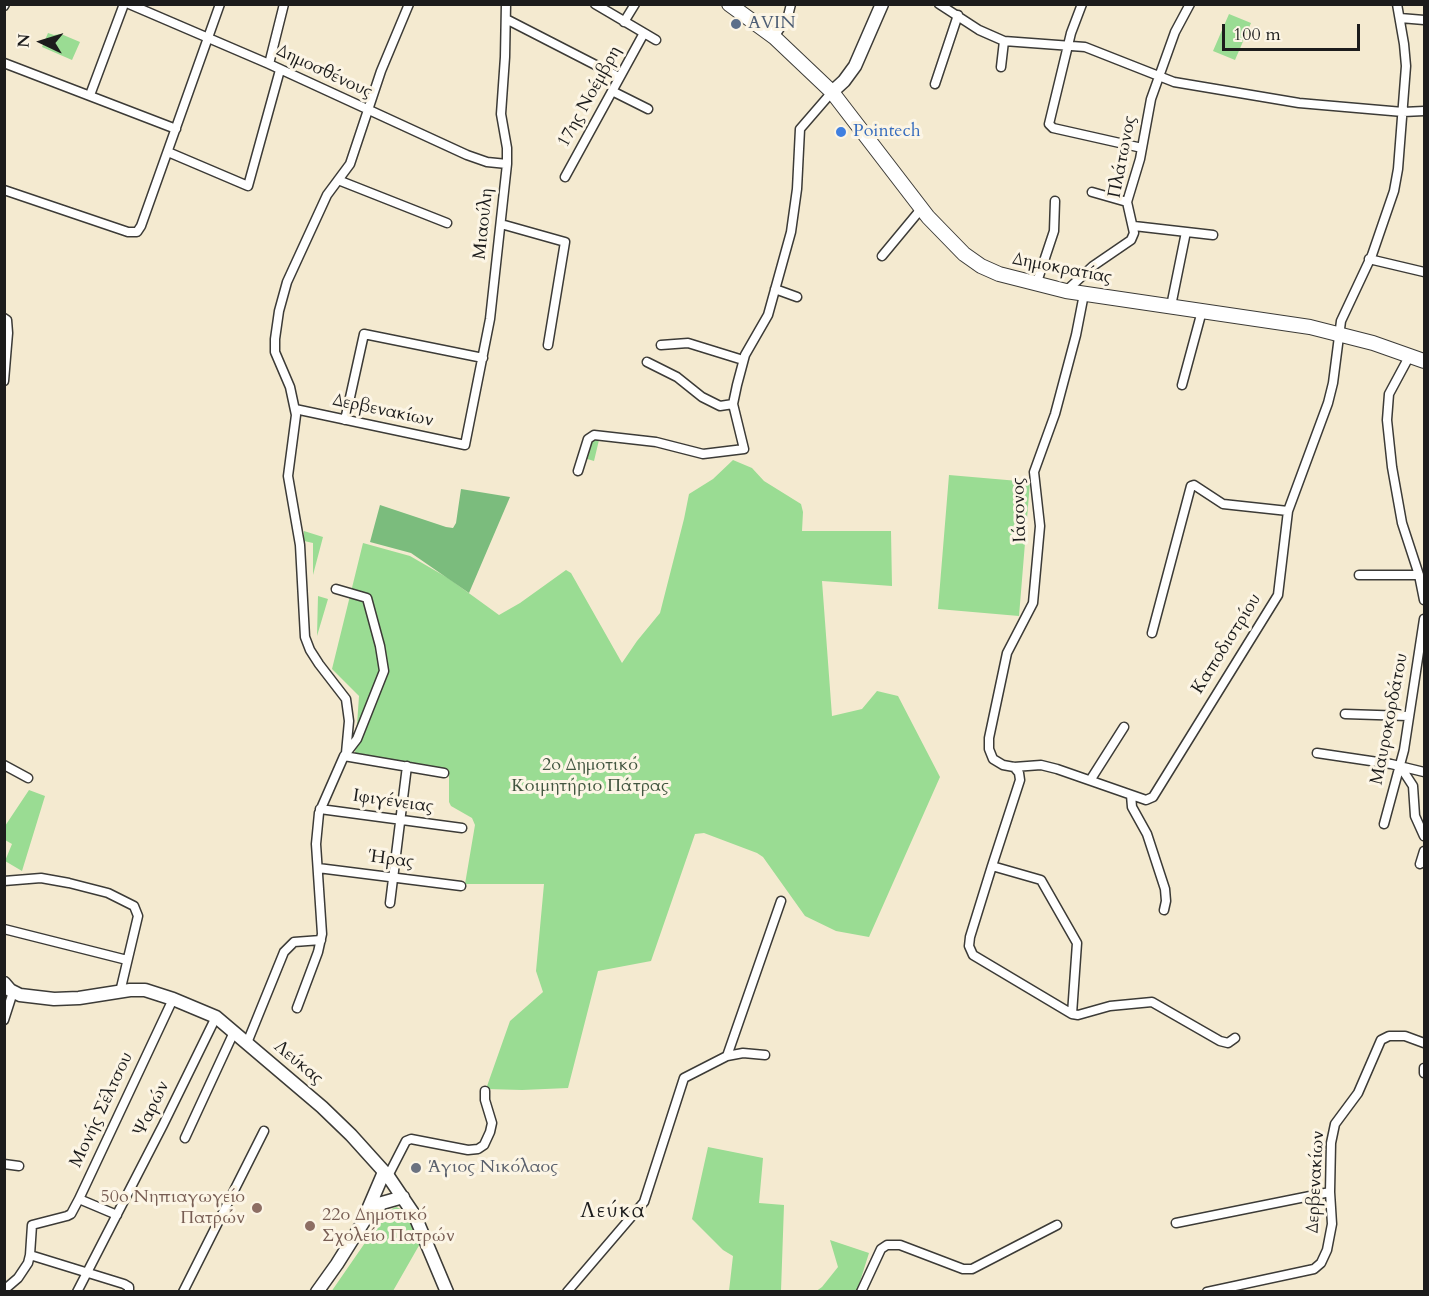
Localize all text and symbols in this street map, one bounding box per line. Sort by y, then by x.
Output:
north arrow [12,12,72,72]
scale bar [1225,12,1363,50]
place label: AVIN [748,13,796,35]
marker: AVIN [729,17,743,31]
text: 100 m [1233,22,1281,47]
text: N [13,33,36,48]
street label: Δημοσθένους [273,40,375,104]
street label: 17ης Νοέμβρη [553,43,627,151]
street label: Πλάτωνος [1104,114,1142,200]
place label: Pointech [853,121,921,143]
marker: Pointech [834,125,848,139]
street label: Μιαούλη [470,187,498,261]
street label: Δημοκρατίας [1011,249,1113,289]
street label: Δερβενακίων [331,390,435,432]
street label: Ιάσονος [1008,477,1032,543]
street label: Καποδιστρίου [1188,590,1266,698]
street label: Μαυροκορδάτου [1367,651,1413,787]
park label: 2o Δημοτικό Κοιμητήριο Πάτρας [511,755,669,798]
street label: Ιφιγένειας [351,786,435,818]
street label: Ήρας [367,847,415,873]
street label: Λεύκας [269,1036,327,1090]
street label: Μονής Σέλτσου [66,1049,138,1171]
street label: Ψαρών [129,1078,175,1140]
street label: Δερβενακίων [1303,1130,1329,1234]
place label: Άγιος Νικόλαος [428,1157,558,1179]
marker: Άγιος Νικόλαος [409,1161,423,1175]
place label: 50o Νηπιαγωγείο Πατρών [101,1187,245,1230]
district label: Λεύκα [580,1199,646,1225]
marker: 50o Νηπιαγωγείο Πατρών [250,1201,264,1215]
place label: 22ο Δημοτικό Σχολείο Πατρών [322,1205,455,1248]
marker: 22ο Δημοτικό Σχολείο Πατρών [303,1219,317,1233]

